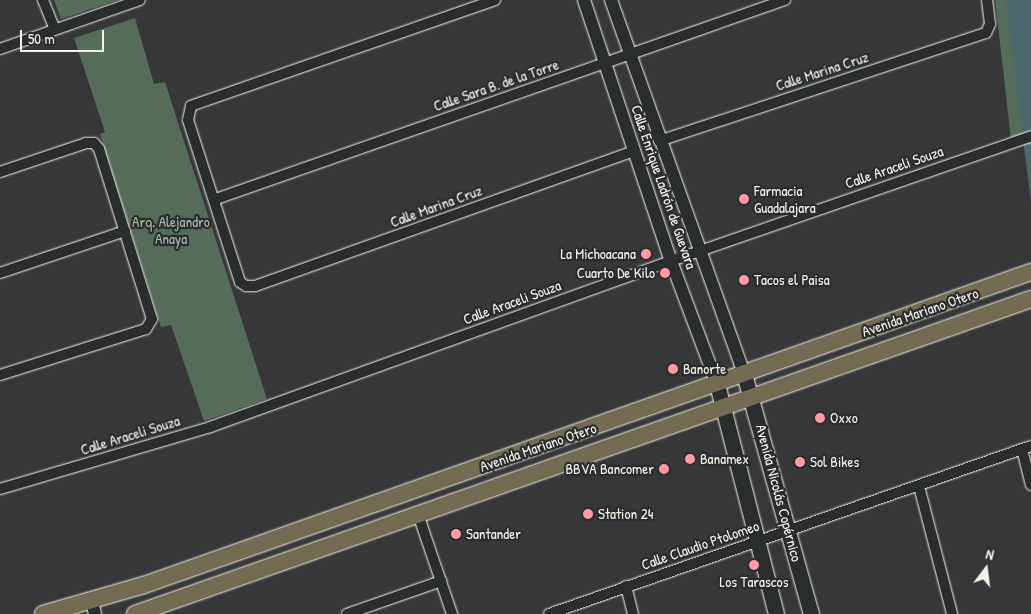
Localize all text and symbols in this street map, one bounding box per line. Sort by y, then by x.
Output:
scale bar [22,20,106,52]
text: 50 m [28,28,55,49]
street label: Calle Marina Cruz [773,48,871,94]
street label: Calle Sara B. de la Torre [431,55,561,115]
street label: Calle Enrique Ladrón de Guevara [627,103,701,271]
street label: Calle Araceli Souza [842,142,946,192]
street label: Calle Marina Cruz [388,181,484,231]
place label: Farmacia Guadalajara [754,181,816,216]
marker: Farmacia Guadalajara [738,193,750,205]
park label: Arq. Alejandro Anaya [132,212,210,247]
place label: La Michoacana [560,245,636,263]
marker: La Michoacana [640,248,652,260]
place label: Cuarto De Kilo [577,264,655,282]
marker: Cuarto De Kilo [659,267,671,279]
place label: Tacos el Paisa [754,271,830,289]
marker: Tacos el Paisa [738,274,750,286]
street label: Calle Araceli Souza [461,276,563,328]
street label: Avenida Mariano Otero [859,284,981,340]
place label: Banorte [683,360,726,378]
marker: Banorte [667,363,679,375]
place label: Oxxo [830,409,858,427]
street label: Calle Araceli Souza [78,411,182,459]
marker: Oxxo [814,412,826,424]
street label: Avenida Mariano Otero [477,419,599,475]
street label: Avenida Nicolás Copérnico [752,422,806,564]
place label: Banamex [700,450,749,468]
marker: Banamex [684,453,696,465]
place label: Sol Bikes [810,453,859,471]
marker: Sol Bikes [794,456,806,468]
place label: BBVA Bancomer [566,460,654,478]
marker: BBVA Bancomer [658,463,670,475]
place label: Station 24 [598,505,653,523]
marker: Station 24 [582,508,594,520]
street label: Calle Claudio Ptolomeo [639,516,761,574]
place label: Santander [466,525,521,543]
marker: Santander [450,528,462,540]
north arrow [961,544,1011,594]
text: N [984,544,996,564]
marker: Los Tarascos [748,559,760,571]
place label: Los Tarascos [720,573,788,591]

